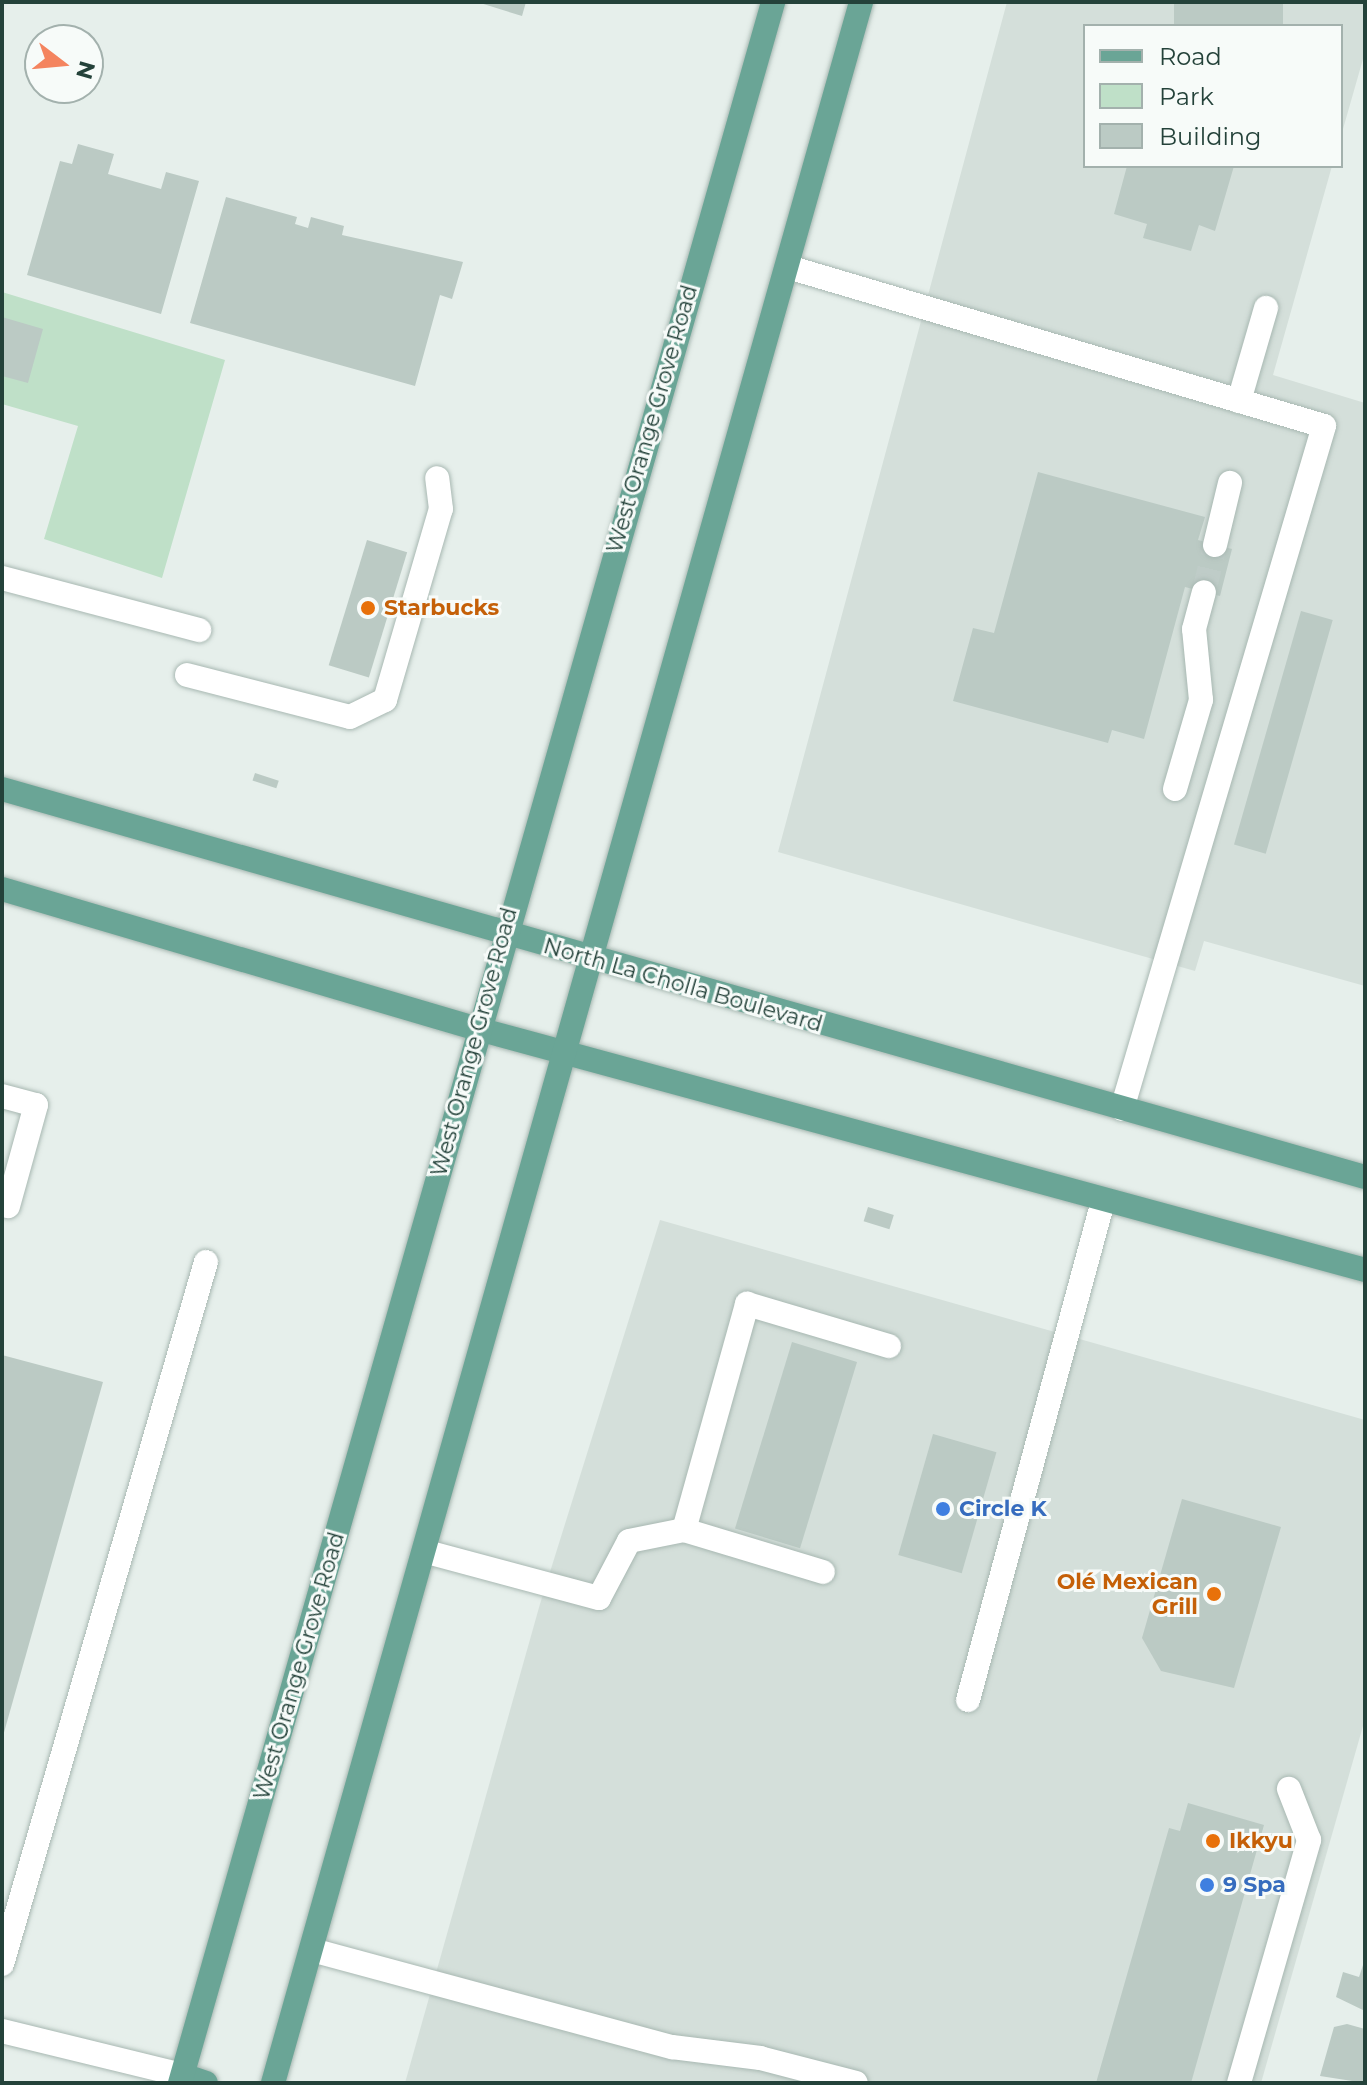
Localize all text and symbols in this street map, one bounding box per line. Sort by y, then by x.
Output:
north arrow [24,24,104,104]
legend [1083,24,1343,168]
text: Road [1159,42,1222,71]
text: N [70,58,101,82]
text: Park [1159,82,1214,111]
text: Building [1159,122,1262,151]
street label: West Orange Grove Road [601,282,703,556]
place label: Starbucks [384,595,499,621]
marker: Starbucks [359,599,377,617]
street label: West Orange Grove Road [425,905,523,1179]
street label: North La Cholla Boulevard [540,932,826,1038]
place label: Circle K [959,1496,1047,1522]
marker: Circle K [934,1500,952,1518]
street label: West Orange Grove Road [248,1529,350,1803]
place label: Olé Mexican Grill [1057,1568,1198,1620]
marker: Olé Mexican Grill [1205,1585,1223,1603]
place label: Ikkyu [1229,1828,1293,1854]
marker: Ikkyu [1204,1832,1222,1850]
place label: 9 Spa [1223,1872,1286,1898]
marker: 9 Spa [1198,1876,1216,1894]

